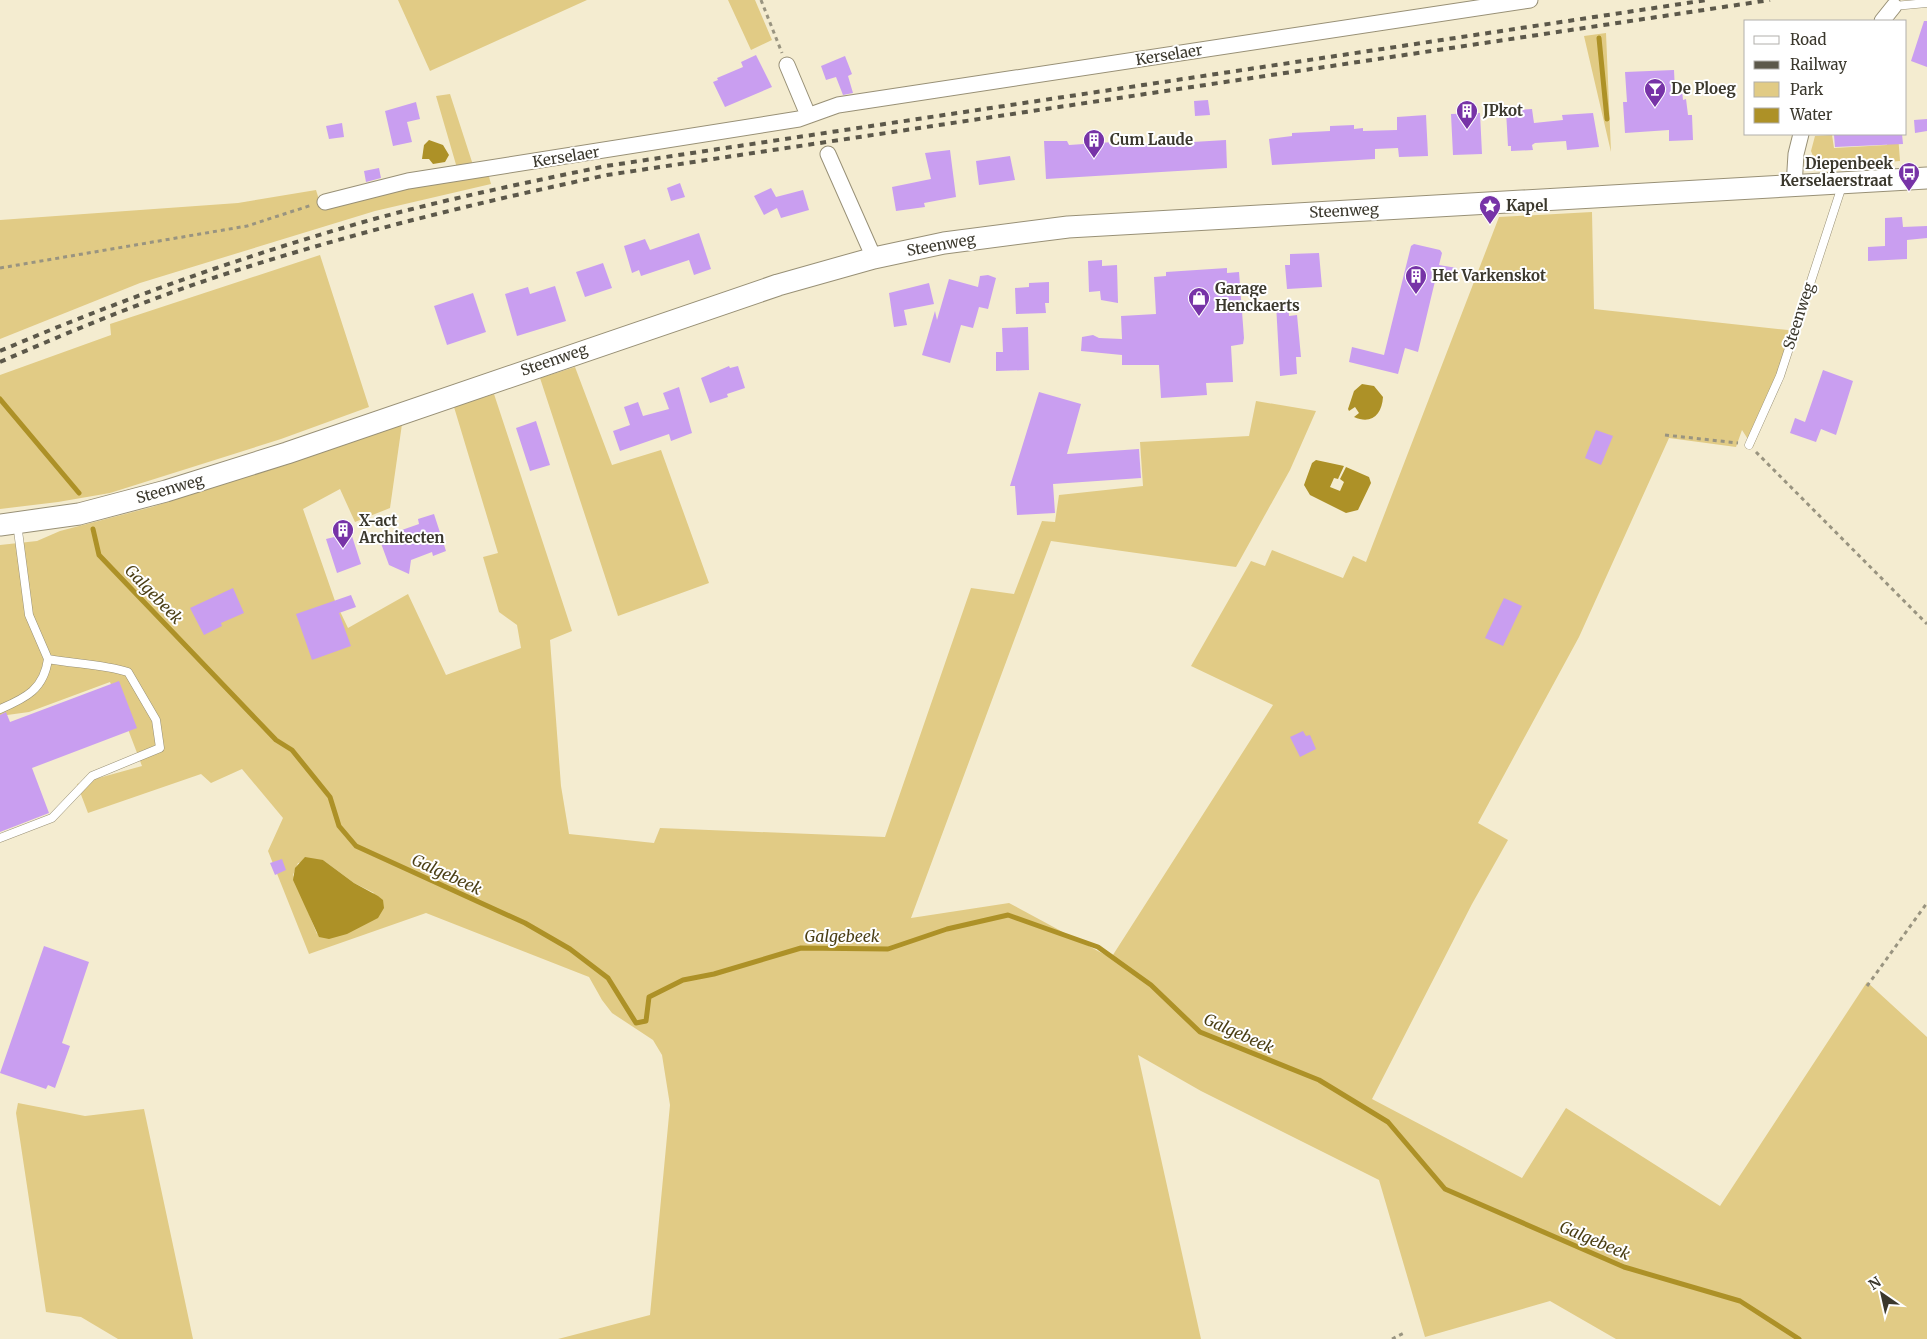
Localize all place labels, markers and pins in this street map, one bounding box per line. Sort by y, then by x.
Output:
bar icon: De Ploeg [1643,77,1667,108]
place label: De Ploeg [1671,79,1736,98]
building icon: JPkot [1455,99,1479,130]
place label: JPkot [1482,101,1523,120]
building icon: Cum Laude [1082,128,1106,159]
place label: Cum Laude [1110,130,1193,149]
place label: Diepenbeek Kerselaerstraat [1780,154,1893,190]
bus stop icon: Diepenbeek Kerselaerstraat [1897,161,1921,192]
place icon: Kapel [1478,194,1502,225]
place label: Kapel [1506,196,1548,215]
building icon: Het Varkenskot [1404,264,1428,295]
place label: Het Varkenskot [1432,266,1546,285]
place label: Garage Henckaerts [1215,279,1300,315]
shop icon: Garage Henckaerts [1187,286,1211,317]
place label: X-act Architecten [358,511,445,547]
building icon: X-act Architecten [331,518,355,549]

